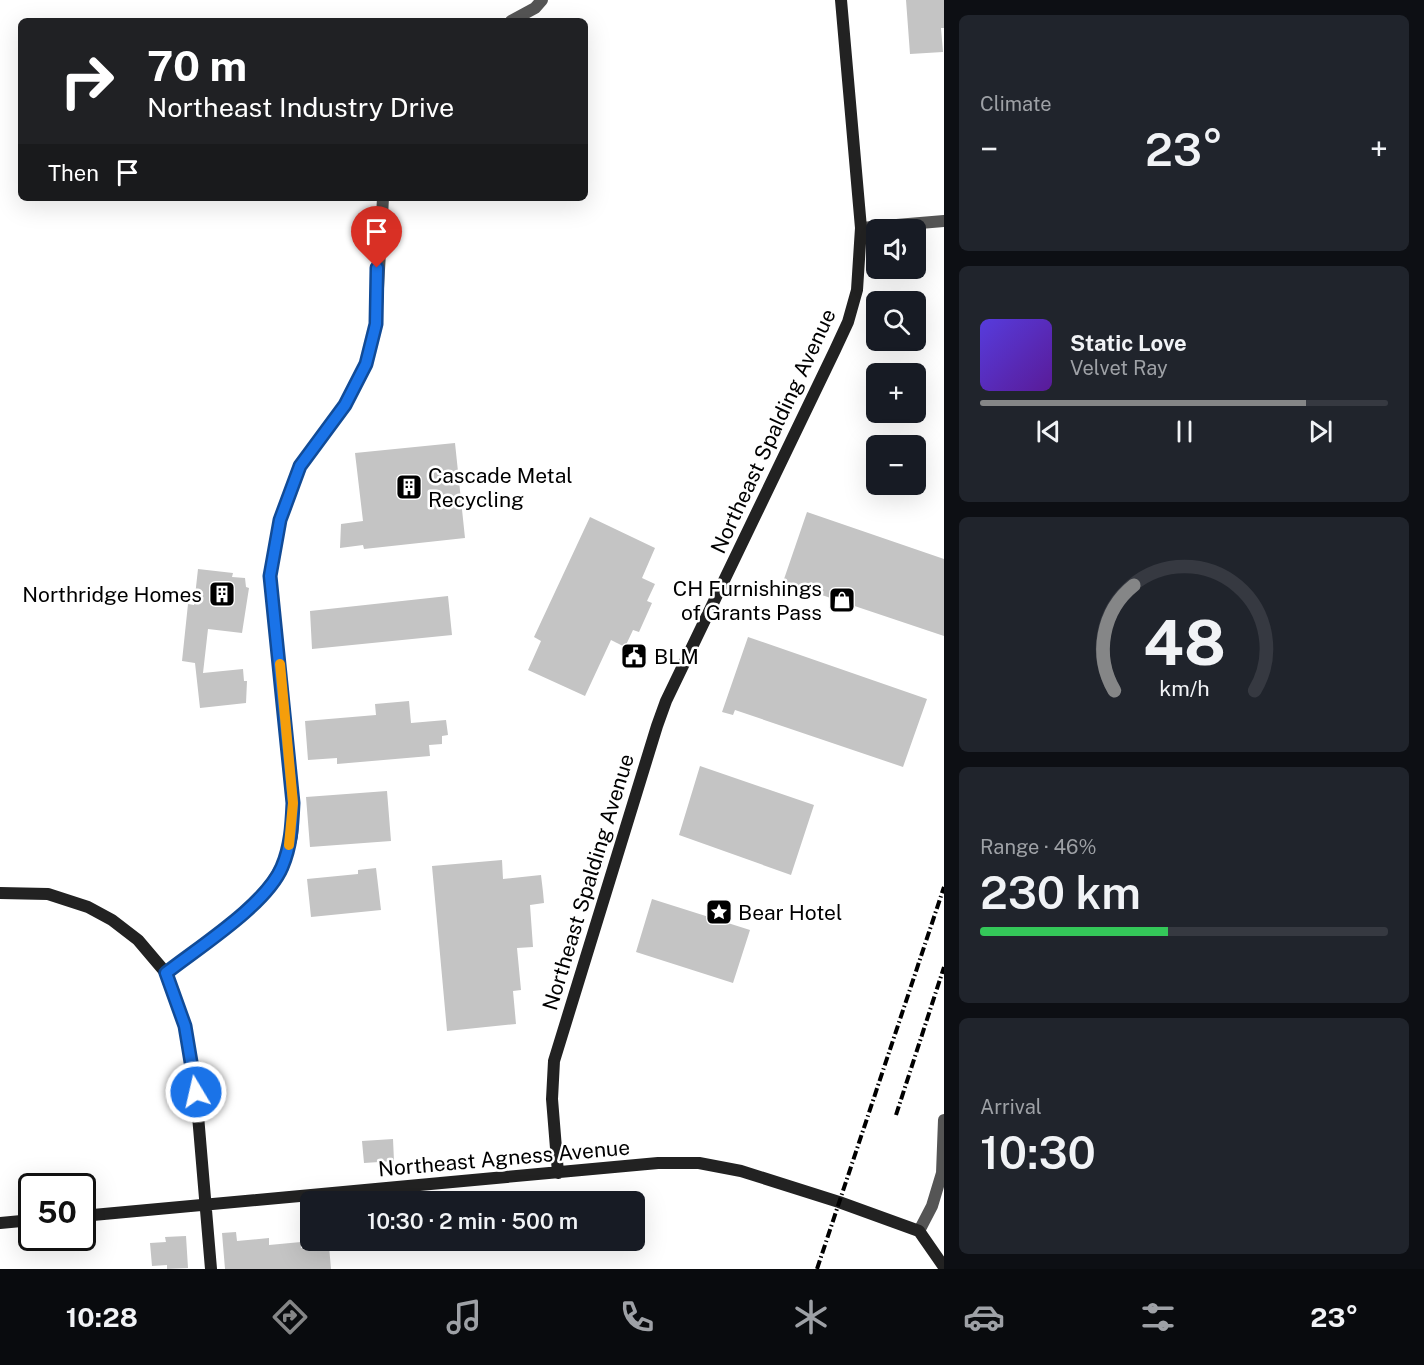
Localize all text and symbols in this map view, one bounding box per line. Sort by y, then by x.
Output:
text: 70 m [147,41,247,90]
icon: right [48,42,126,120]
text: Northeast Industry Drive [147,91,454,123]
text: Climate [980,92,1052,116]
text: 23° [1145,123,1223,176]
text: − [980,130,998,168]
text: + [1370,130,1388,168]
icon: arrive [111,156,144,189]
text: Then [48,160,99,186]
pin [351,206,402,268]
icon: arrive [360,215,393,248]
map controls [866,219,926,495]
button: sound [866,219,926,279]
button: search [866,291,926,351]
street label: Northeast Spalding Avenue [705,305,841,557]
text: Static Love [1070,330,1187,356]
text: Velvet Ray [1070,356,1168,380]
button: + [866,363,926,423]
icon: previous [1032,415,1065,448]
icon: pause [1168,415,1201,448]
icon: next [1304,415,1337,448]
button: − [866,435,926,495]
place label: Cascade Metal Recycling [428,463,573,512]
building icon: Cascade Metal Recycling [394,472,424,502]
place label: CH Furnishings of Grants Pass [673,576,822,625]
building icon: Northridge Homes [207,579,237,609]
place label: Northridge Homes [22,582,202,607]
shop icon: CH Furnishings of Grants Pass [827,585,857,615]
text: 48 [1143,607,1225,680]
public building icon: BLM [619,641,649,671]
place label: BLM [654,644,699,669]
text: km/h [1159,677,1209,702]
street label: Northeast Spalding Avenue [537,751,639,1013]
text: Range · 46% [980,835,1097,859]
text: 230 km [980,866,1141,919]
place icon: Bear Hotel [704,897,734,927]
place label: Bear Hotel [738,900,842,925]
position arrow [164,1060,228,1124]
text: Arrival [980,1095,1042,1119]
text: 10:30 [980,1126,1096,1179]
street label: Northeast Agness Avenue [377,1135,631,1181]
speed limit sign: 50 [18,1173,96,1251]
text: 10:30 · 2 min · 500 m [367,1208,578,1234]
icon: directions [269,1296,311,1338]
icon: music [443,1296,485,1338]
icon: phone [616,1296,658,1338]
icon: climate [790,1296,832,1338]
icon: car [963,1296,1005,1338]
icon: filters [1137,1296,1179,1338]
text: 10:28 [66,1301,138,1333]
text: 23° [1310,1301,1358,1333]

